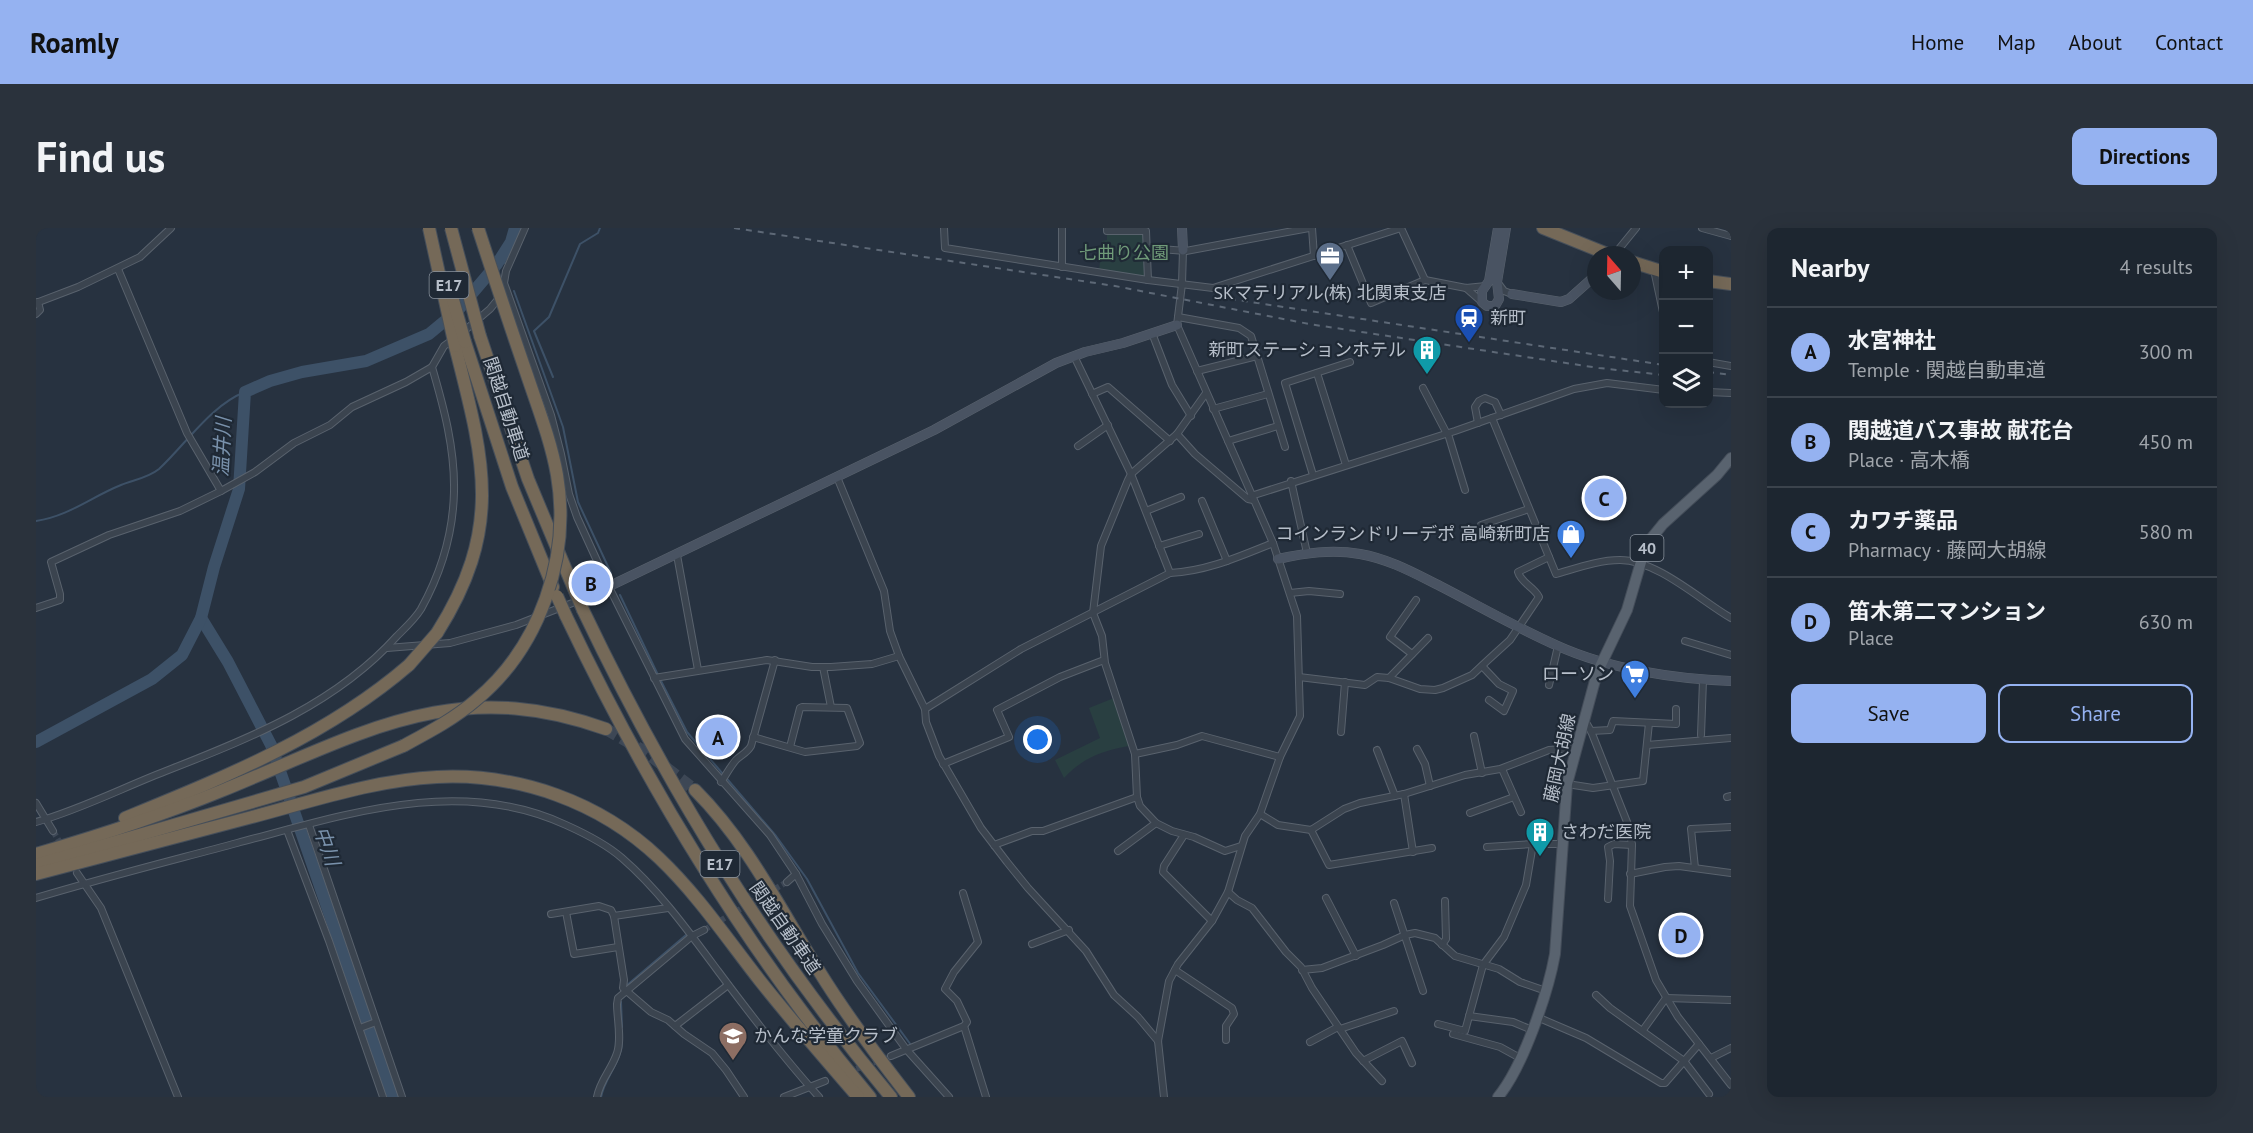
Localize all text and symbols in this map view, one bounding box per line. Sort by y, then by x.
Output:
text: Roamly [30,24,119,61]
text: Home [1911,29,1964,56]
text: Map [1997,29,2036,56]
text: About [2069,29,2122,56]
text: Contact [2155,29,2223,56]
button: Directions [2072,128,2217,185]
text: Find us [36,129,165,184]
office icon: SKマテリアル(株) 北関東支店 [1314,240,1346,282]
park label: 七曲り公園 [1079,241,1169,264]
north arrow [1587,246,1641,300]
map controls [1659,246,1713,408]
button: + [1659,246,1713,300]
text: Nearby [1791,251,1869,284]
text: 4 results [2120,254,2193,280]
road number: E17 [430,272,468,298]
place label: SKマテリアル(株) 北関東支店 [1213,281,1447,304]
button: − [1659,300,1713,354]
station icon: 新町 [1453,302,1485,344]
place label: 新町 [1490,306,1526,329]
text: 水宮神社 [1848,326,1936,354]
building icon: 新町ステーションホテル [1411,334,1443,376]
place label: 新町ステーションホテル [1208,338,1406,361]
text: A [1804,339,1817,365]
text: 300 m [2139,339,2193,365]
street label: 関越自動車道 [479,354,534,464]
button: layers [1659,354,1713,408]
text: Temple · 関越自動車道 [1848,357,2046,383]
water label: 温井川 [207,414,237,478]
text: 関越道バス事故 献花台 [1848,416,2074,444]
text: B [1805,429,1816,455]
text: 450 m [2139,429,2193,455]
text: Place · 高木橋 [1848,447,1970,473]
pin: C [1584,476,1624,520]
text: カワチ薬品 [1848,506,1958,534]
shop icon: コインランドリーデポ 高崎新町店 [1555,518,1587,560]
text: C [1805,519,1816,545]
text: 580 m [2139,519,2193,545]
place label: コインランドリーデポ 高崎新町店 [1275,522,1550,545]
road number: 40 [1630,535,1664,561]
text: Pharmacy · 藤岡大胡線 [1848,537,2046,563]
pin: B [572,560,610,606]
text: 笛木第二マンション [1848,597,2046,625]
text: D [1804,609,1817,635]
text: 630 m [2139,609,2193,635]
text: Place [1848,625,1894,651]
supermarket icon: ローソン [1619,658,1651,700]
place label: ローソン [1542,662,1614,685]
button: Save [1791,684,1986,743]
button: Share [1998,684,2193,743]
street label: 藤岡大胡線 [1539,711,1580,804]
pin: A [698,714,738,760]
your location [1023,725,1052,754]
building icon: さわだ医院 [1524,816,1556,858]
place label: さわだ医院 [1561,820,1651,843]
water label: 中川 [308,823,346,871]
road number: E17 [700,851,740,877]
street label: 関越自動車道 [745,877,826,979]
pin: D [1662,912,1700,958]
school or university icon: かんな学童クラブ [717,1020,749,1062]
place label: かんな学童クラブ [754,1024,898,1047]

